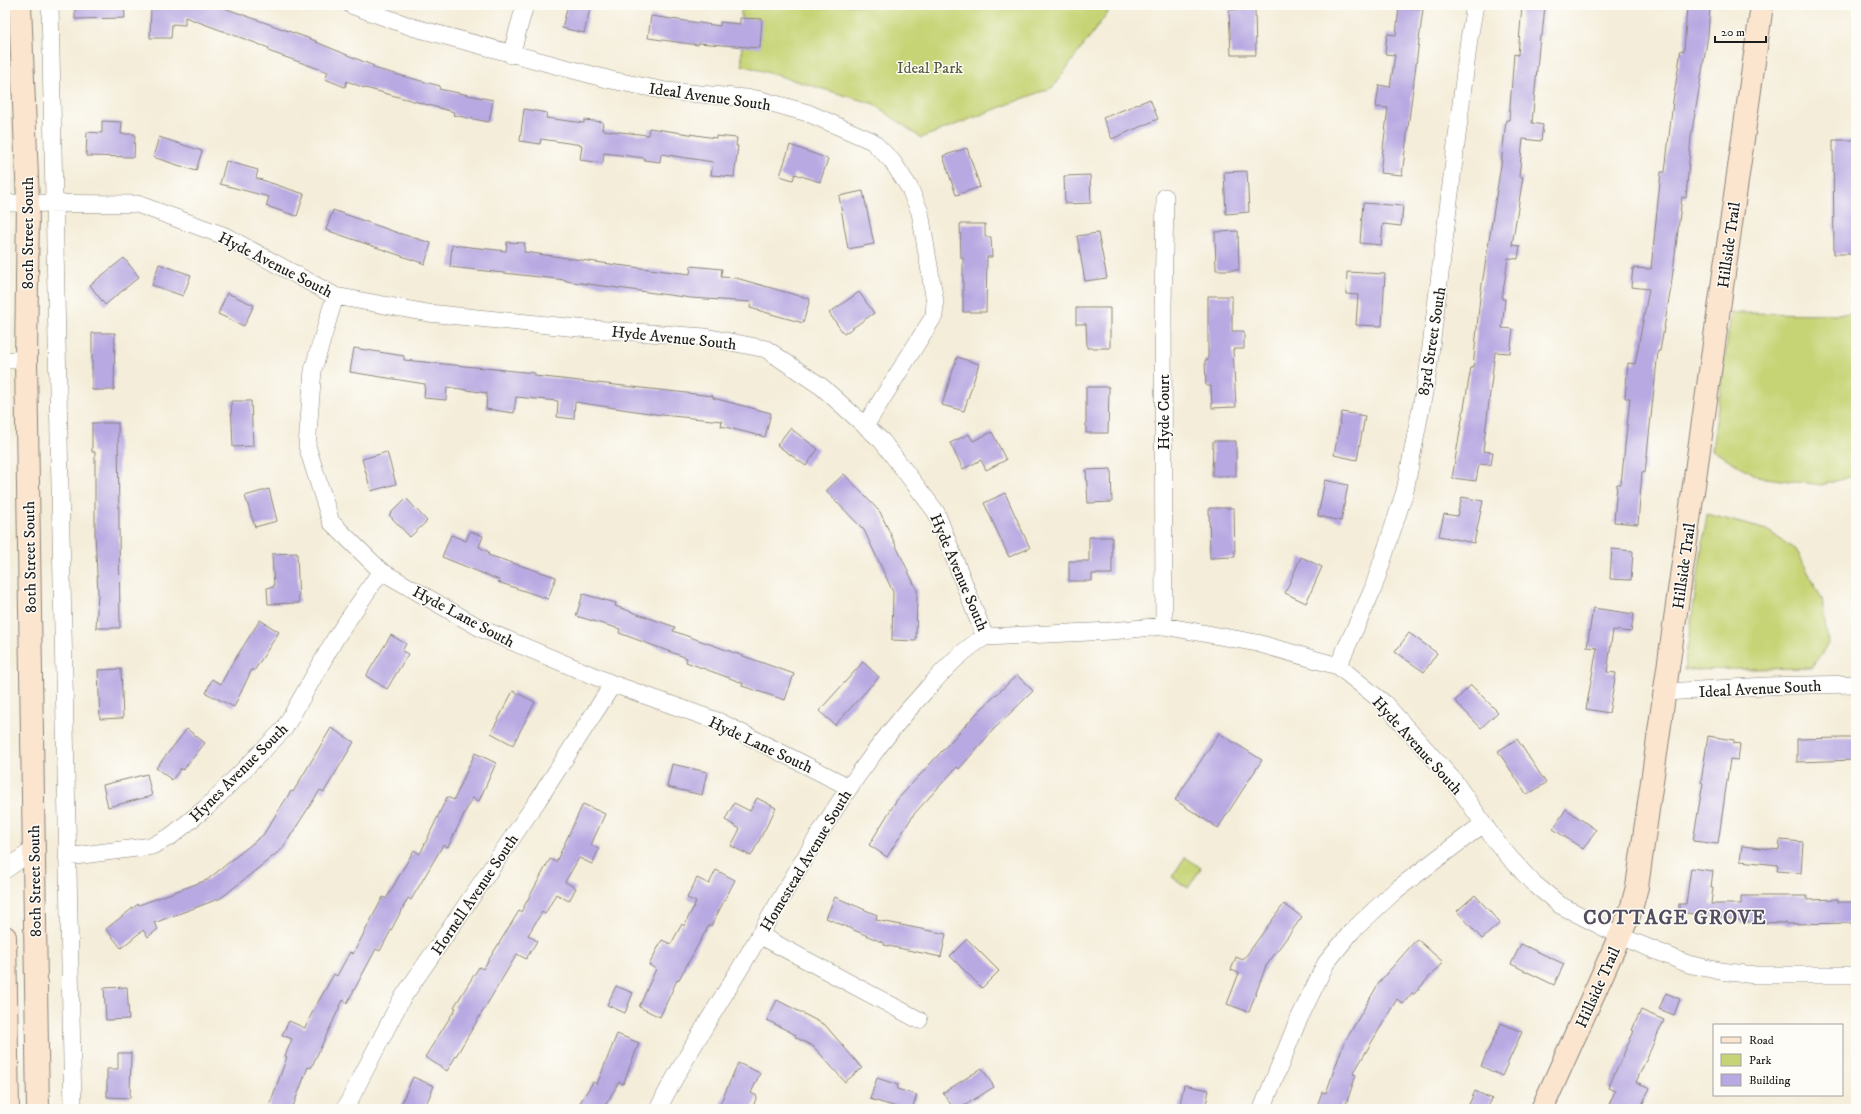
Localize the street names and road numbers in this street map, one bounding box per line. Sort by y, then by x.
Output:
street label: Ideal Avenue South [648,79,773,116]
street label: 80th Street South [18,176,38,289]
street label: Hillside Trail [1713,201,1745,290]
street label: Hyde Avenue South [215,227,337,303]
street label: 83rd Street South [1414,285,1451,397]
street label: Hyde Avenue South [610,321,738,355]
street label: Hyde Court [1154,374,1174,450]
street label: 80th Street South [19,500,41,613]
street label: Hyde Avenue South [925,511,993,635]
street label: Hillside Trail [1668,522,1700,611]
street label: Hyde Lane South [409,582,519,652]
street label: Ideal Avenue South [1698,676,1823,702]
street label: Hyde Avenue South [1368,692,1467,799]
street label: Hyde Lane South [705,712,816,778]
street label: Hynes Avenue South [185,719,293,826]
street label: Homestead Avenue South [756,785,856,935]
street label: 80th Street South [24,824,46,937]
street label: Hornell Avenue South [427,830,523,959]
street label: Hillside Trail [1571,944,1625,1031]

